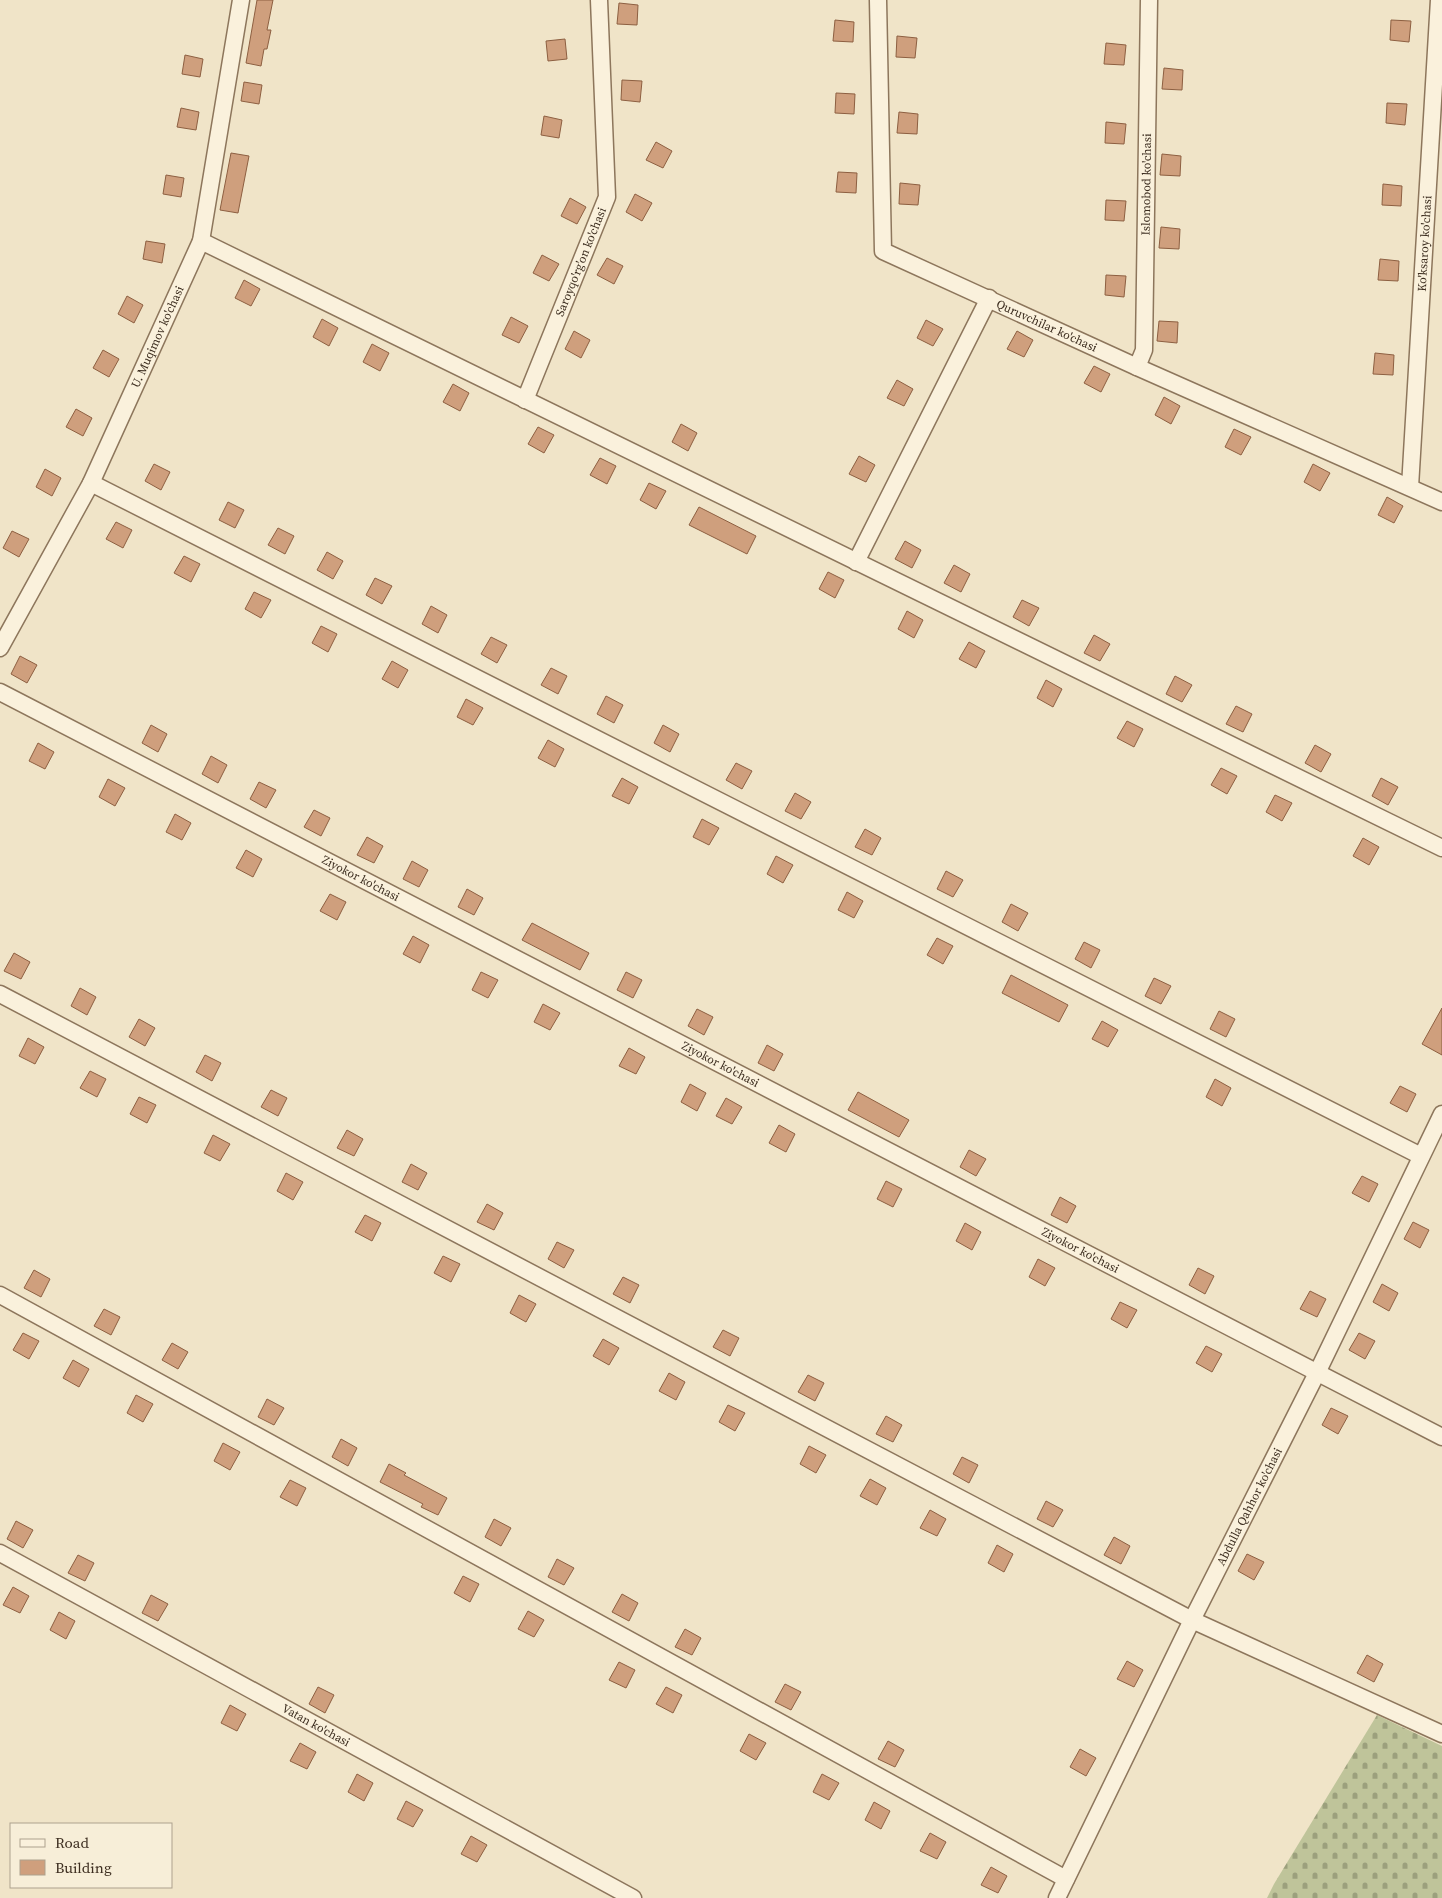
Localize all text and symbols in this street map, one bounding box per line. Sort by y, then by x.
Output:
street label: Islomobod ko'chasi [1138,133,1155,235]
street label: Ko'ksaroy ko'chasi [1414,195,1435,292]
street label: Saroyqo'rg'on ko'chasi [552,205,610,319]
street label: U. Muqimov ko'chasi [127,283,188,390]
street label: Quruvchilar ko'chasi [994,296,1100,356]
street label: Ziyokor ko'chasi [319,852,403,905]
street label: Ziyokor ko'chasi [679,1038,762,1091]
street label: Ziyokor ko'chasi [1039,1223,1122,1277]
street label: Abdulla Qahhor ko'chasi [1213,1445,1286,1568]
street label: Vatan ko'chasi [279,1700,353,1751]
legend [10,1823,172,1888]
text: Road [55,1832,89,1853]
text: Building [55,1857,112,1878]

